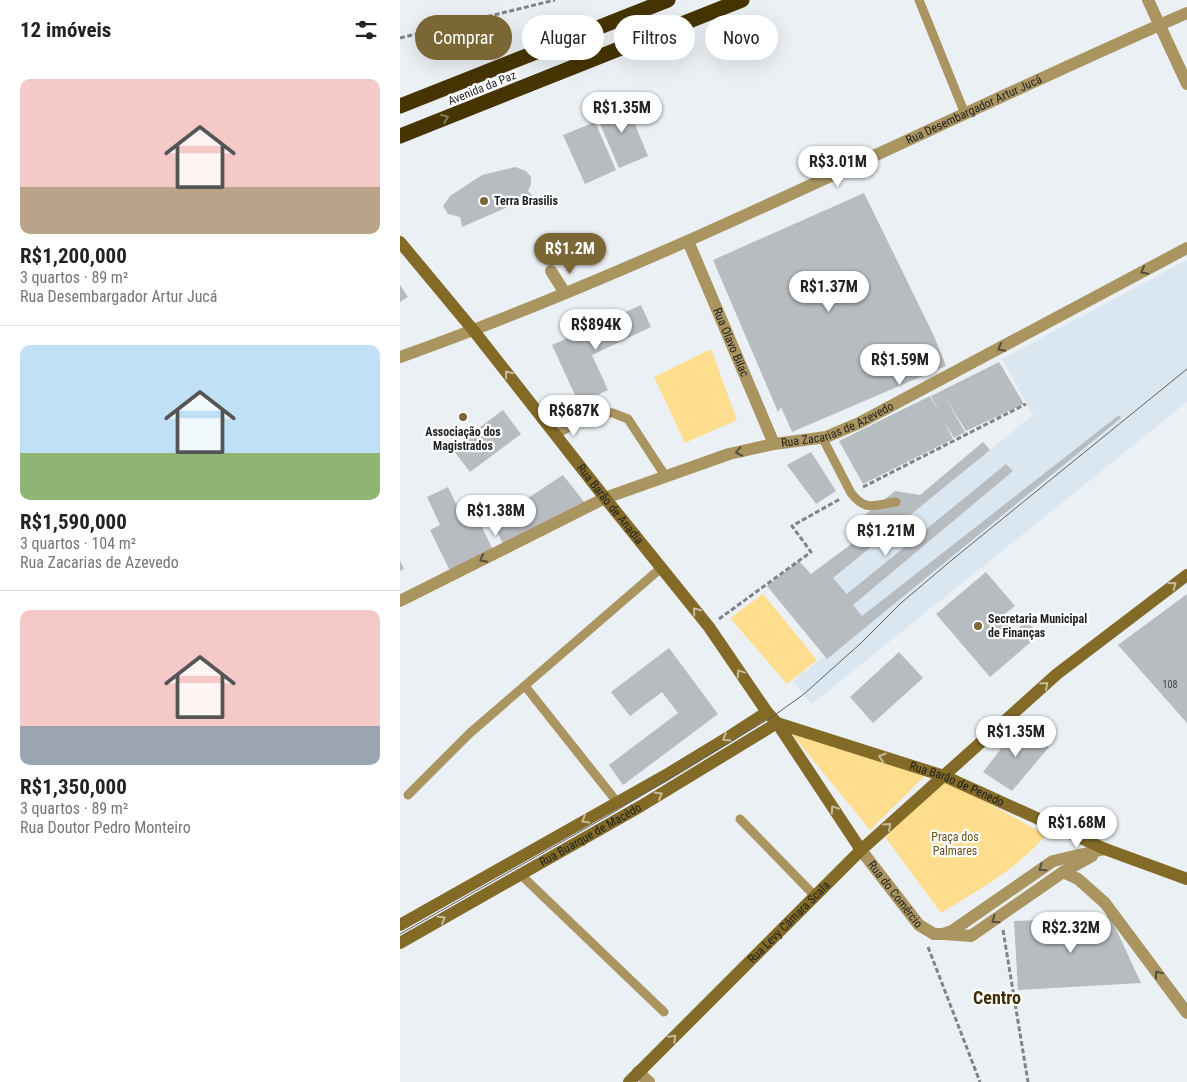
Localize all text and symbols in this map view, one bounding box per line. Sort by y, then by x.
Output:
chip: Comprar [415,15,512,60]
chip: Alugar [522,15,604,60]
chip: Filtros [614,15,695,60]
chip: Novo [705,15,778,60]
icon: filters [352,16,380,44]
text: 12 imóveis [20,18,111,42]
street label: Avenida da Paz [446,68,518,108]
street label: Rua Desembargador Artur Jucá [904,72,1044,147]
pin: R$1.35M [576,92,668,134]
text: R$1.35M [593,98,651,117]
icon: home [155,112,245,202]
one-way arrow [440,114,449,125]
pin: R$3.01M [792,146,884,188]
text: R$3.01M [809,152,867,171]
place label: Terra Brasilis [494,194,559,208]
marker: Terra Brasilis [478,195,490,207]
pin: R$1.2M [529,232,611,275]
text: R$1.2M [545,239,595,258]
text: R$1,200,000 [20,244,127,268]
one-way arrow [1140,265,1149,275]
text: 3 quartos · 89 m² [20,268,128,287]
pin: R$1.37M [783,270,875,313]
text: R$1.37M [800,277,858,296]
text: Rua Desembargador Artur Jucá [20,287,217,306]
street label: Rua Olavo Bilac [710,306,752,379]
pin: R$894K [555,308,637,351]
text: R$894K [571,315,621,334]
one-way arrow [997,342,1006,352]
pin: R$1.59M [854,344,946,386]
text: R$1.59M [871,350,929,369]
one-way arrow [505,370,514,380]
icon: home [155,377,245,467]
pin: R$687K [533,394,615,437]
street label: Rua Zacarias de Azevedo [780,399,896,450]
text: R$687K [549,401,599,420]
marker: Associação dos Magistrados [457,411,469,423]
place label: Associação dos Magistrados [425,425,501,453]
one-way arrow [734,446,743,457]
street label: Rua Barão de Anadia [574,461,646,547]
pin: R$1.38M [450,494,542,537]
text: R$1.38M [467,501,525,520]
text: R$1,590,000 [20,510,127,534]
pin: R$1.21M [840,514,932,557]
text: R$1.21M [857,521,915,540]
text: 3 quartos · 104 m² [20,534,136,553]
text: Rua Zacarias de Azevedo [20,553,179,572]
one-way arrow [479,553,488,563]
one-way arrow [1167,582,1177,591]
one-way arrow [694,608,702,617]
place label: Secretaria Municipal de Finanças [988,612,1087,640]
marker: Secretaria Municipal de Finanças [972,620,984,632]
icon: home [155,642,245,732]
one-way arrow [737,669,746,679]
house number: 108 [1163,679,1177,690]
one-way arrow [1039,682,1048,691]
pin: R$1.35M [970,716,1062,758]
text: R$1.35M [987,722,1045,741]
one-way arrow [722,732,731,742]
one-way arrow [878,752,887,762]
street label: Rua Barão de Penedo [908,759,1006,809]
text: R$1,350,000 [20,775,127,799]
one-way arrow [654,791,663,801]
text: 3 quartos · 89 m² [20,799,128,818]
street label: Rua Buarque de Macêdo [537,800,644,869]
one-way arrow [831,805,841,814]
pin: R$1.68M [1031,806,1123,849]
text: R$1.68M [1048,813,1106,832]
one-way arrow [582,814,591,824]
text: Rua Doutor Pedro Monteiro [20,818,191,837]
one-way arrow [883,822,892,831]
park label: Praça dos Palmares [931,830,979,858]
street label: Rua do Comércio [865,858,926,931]
one-way arrow [1038,862,1048,871]
street label: Rua Levy Câmara Scala [745,878,833,966]
pin: R$2.32M [1025,912,1117,954]
one-way arrow [991,914,1000,923]
one-way arrow [437,915,446,925]
text: R$2.32M [1042,918,1100,937]
one-way arrow [1155,971,1163,980]
district label: Centro [973,987,1021,1008]
one-way arrow [667,1035,676,1044]

